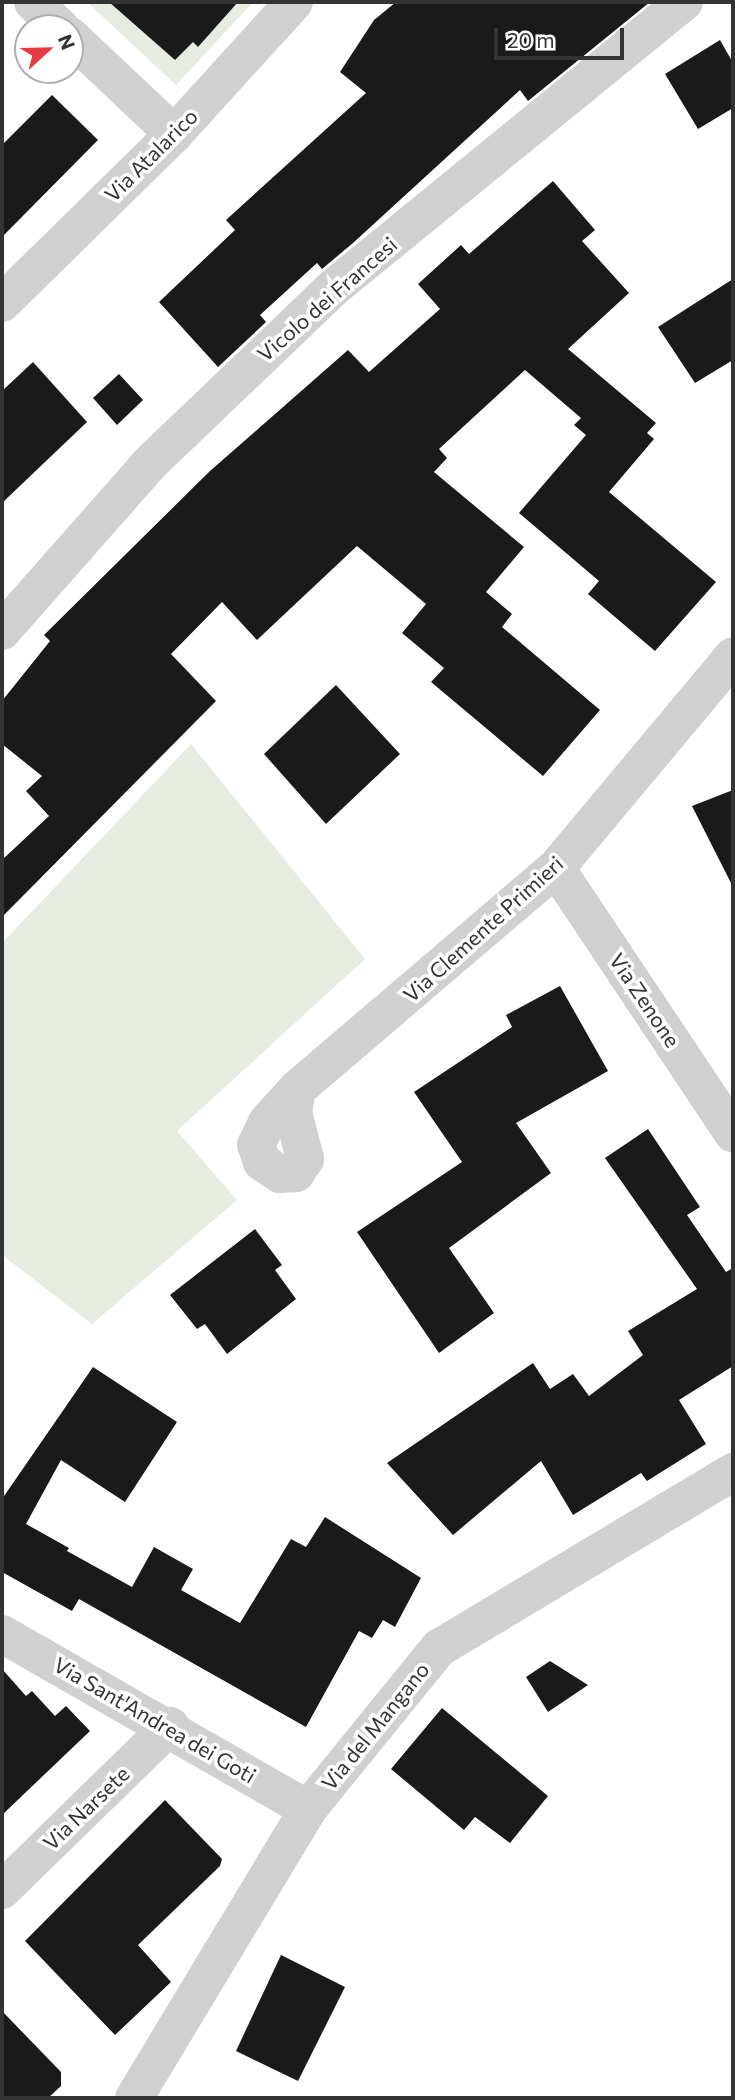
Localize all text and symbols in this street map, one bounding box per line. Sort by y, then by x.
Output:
north arrow [14,14,84,84]
scale bar [497,14,626,58]
text: 20 m [507,27,555,52]
text: N [54,31,80,53]
street label: Via Atalarico [99,103,203,207]
street label: Vicolo dei Francesi [252,232,402,366]
street label: Via Clemente Primieri [398,851,568,1007]
street label: Via Zenone [604,948,686,1052]
street label: Via Sant'Andrea dei Goti [50,1652,260,1788]
street label: Via del Mangano [316,1657,434,1795]
street label: Via Narsete [38,1761,134,1855]

